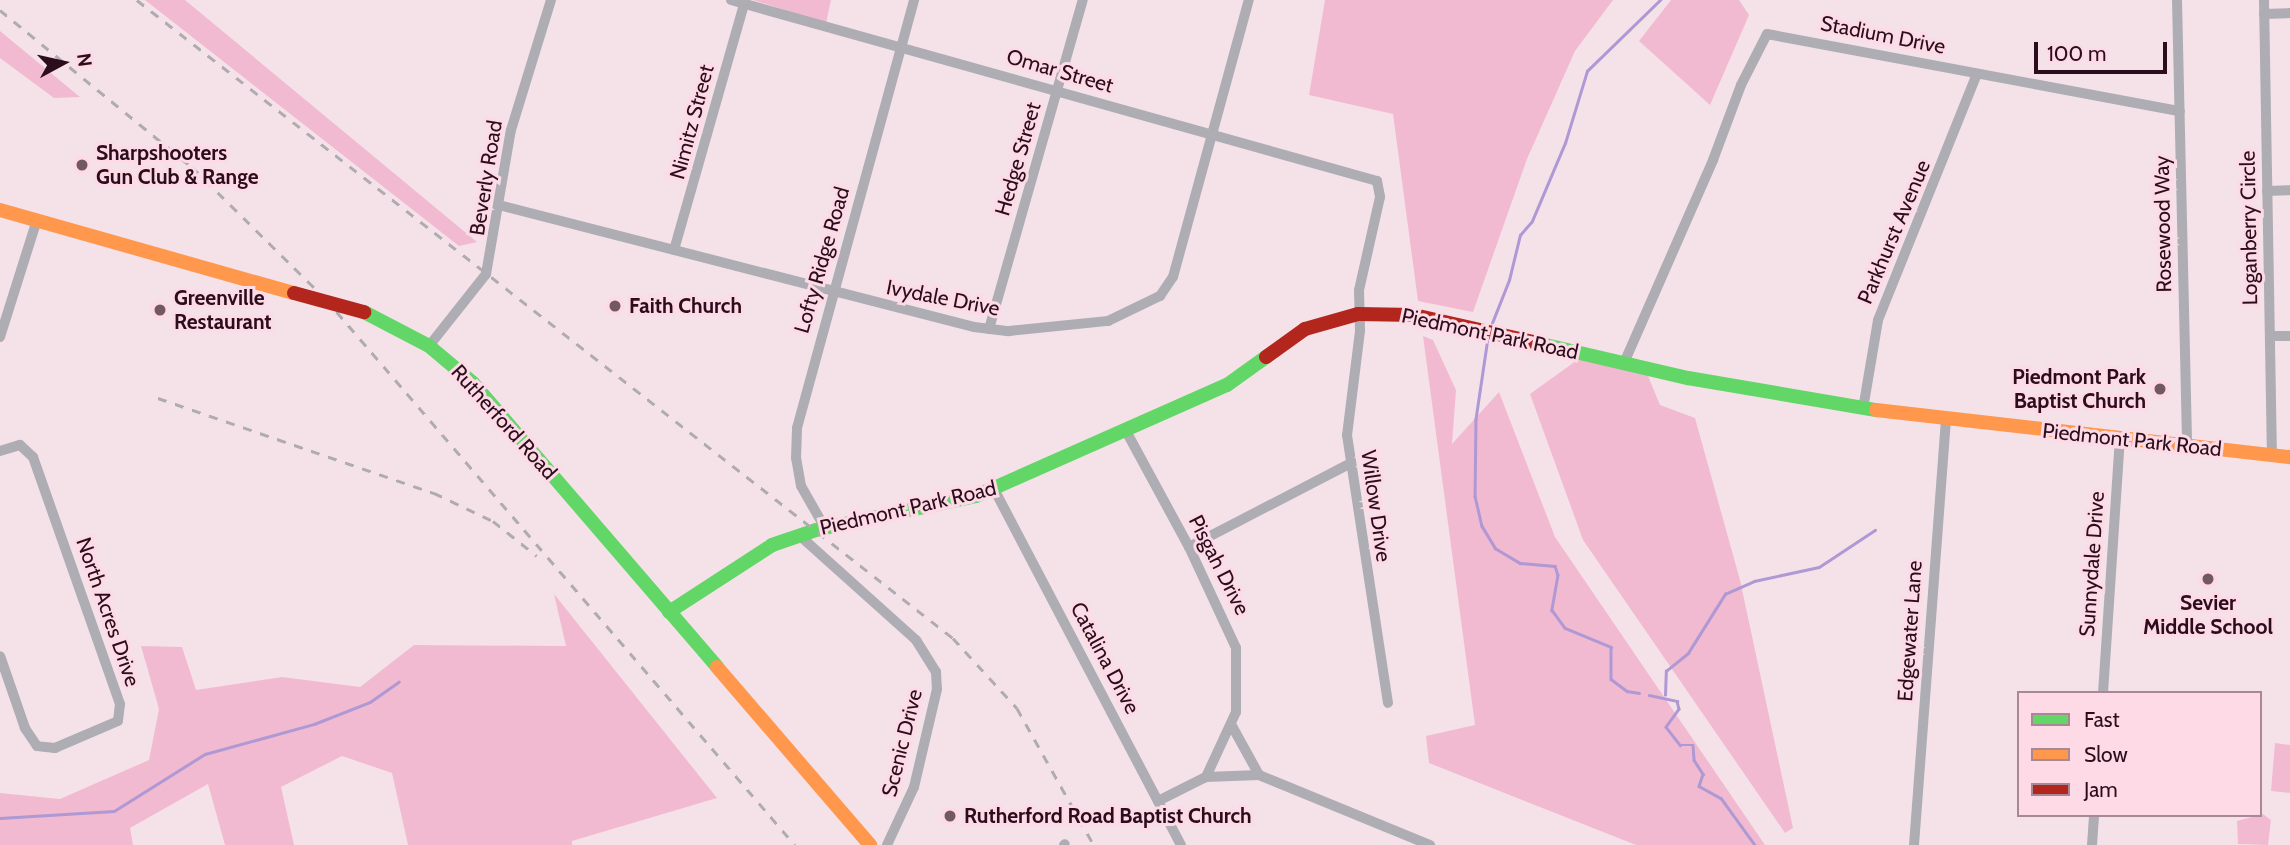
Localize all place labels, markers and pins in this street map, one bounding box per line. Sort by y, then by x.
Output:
place label: Sharpshooters Gun Club & Range [96,140,258,190]
marker: Sharpshooters Gun Club & Range [74,157,90,173]
place label: Greenville Restaurant [174,285,272,335]
place label: Faith Church [629,293,742,319]
marker: Faith Church [607,298,623,314]
marker: Greenville Restaurant [152,302,168,318]
place label: Piedmont Park Baptist Church [2012,364,2146,414]
marker: Piedmont Park Baptist Church [2152,381,2168,397]
marker: Sevier Middle School [2200,571,2216,587]
place label: Sevier Middle School [2143,590,2273,640]
place label: Rutherford Road Baptist Church [964,803,1252,829]
marker: Rutherford Road Baptist Church [942,808,958,824]

